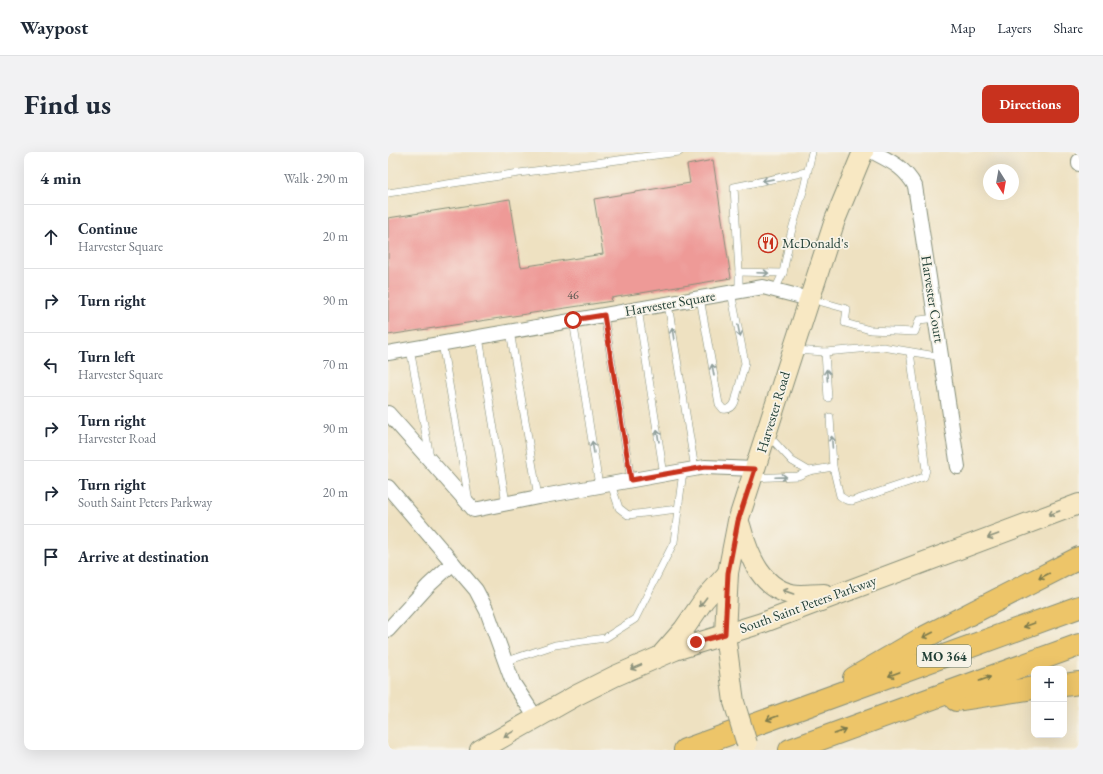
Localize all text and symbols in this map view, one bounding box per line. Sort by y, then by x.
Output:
text: Waypost [20,15,88,40]
text: Map [950,19,975,37]
text: Layers [997,19,1032,37]
text: Share [1054,19,1083,37]
button: Directions [982,85,1079,123]
text: Find us [24,86,111,122]
north arrow [983,164,1019,200]
text: 4 min [40,167,81,189]
text: Walk · 290 m [284,170,348,187]
one-way arrow [762,176,775,184]
text: Continue [78,219,138,238]
icon: ahead [40,226,62,248]
text: 20 m [323,228,348,245]
restaurant icon: McDonald's [757,232,779,254]
place label: McDonald's [782,234,849,252]
text: Harvester Square [78,238,163,255]
street label: Harvester Court [917,254,949,344]
one-way arrow [756,269,769,276]
street label: Harvester Square [623,286,717,320]
house number: 46 [567,287,579,303]
icon: right [40,290,62,312]
text: Turn right [78,291,146,310]
text: 90 m [323,292,348,309]
route start [564,311,582,329]
one-way arrow [735,324,743,337]
one-way arrow [669,328,677,341]
text: Turn left [78,347,135,366]
icon: left [40,354,62,376]
text: 70 m [323,356,348,373]
one-way arrow [709,364,717,377]
text: Harvester Square [78,366,163,383]
street label: Harvester Road [752,368,794,455]
one-way arrow [823,369,830,382]
text: Turn right [78,411,146,430]
icon: right [40,418,62,440]
text: 90 m [323,420,348,437]
text: Harvester Road [78,430,156,447]
one-way arrow [654,430,662,443]
one-way arrow [828,436,835,449]
one-way arrow [589,441,597,454]
one-way arrow [774,473,787,481]
text: Turn right [78,475,146,494]
icon: right [40,482,62,504]
text: 20 m [323,484,348,501]
text: South Saint Peters Parkway [78,494,212,511]
one-way arrow [1049,510,1061,518]
one-way arrow [986,533,999,540]
icon: arrive [40,546,62,568]
text: Arrive at destination [78,547,209,566]
street label: South Saint Peters Parkway [737,571,880,637]
one-way arrow [1038,573,1050,580]
one-way arrow [782,587,794,595]
one-way arrow [699,597,707,608]
one-way arrow [1024,622,1036,630]
one-way arrow [923,632,935,639]
route end [687,633,705,651]
road number: MO 364 [917,645,971,667]
one-way arrow [630,663,642,671]
map controls [1031,666,1067,738]
button: + [1031,666,1067,702]
one-way arrow [888,671,900,679]
one-way arrow [979,675,991,683]
button: − [1031,702,1067,738]
one-way arrow [767,715,779,723]
one-way arrow [834,728,847,735]
one-way arrow [503,731,515,739]

